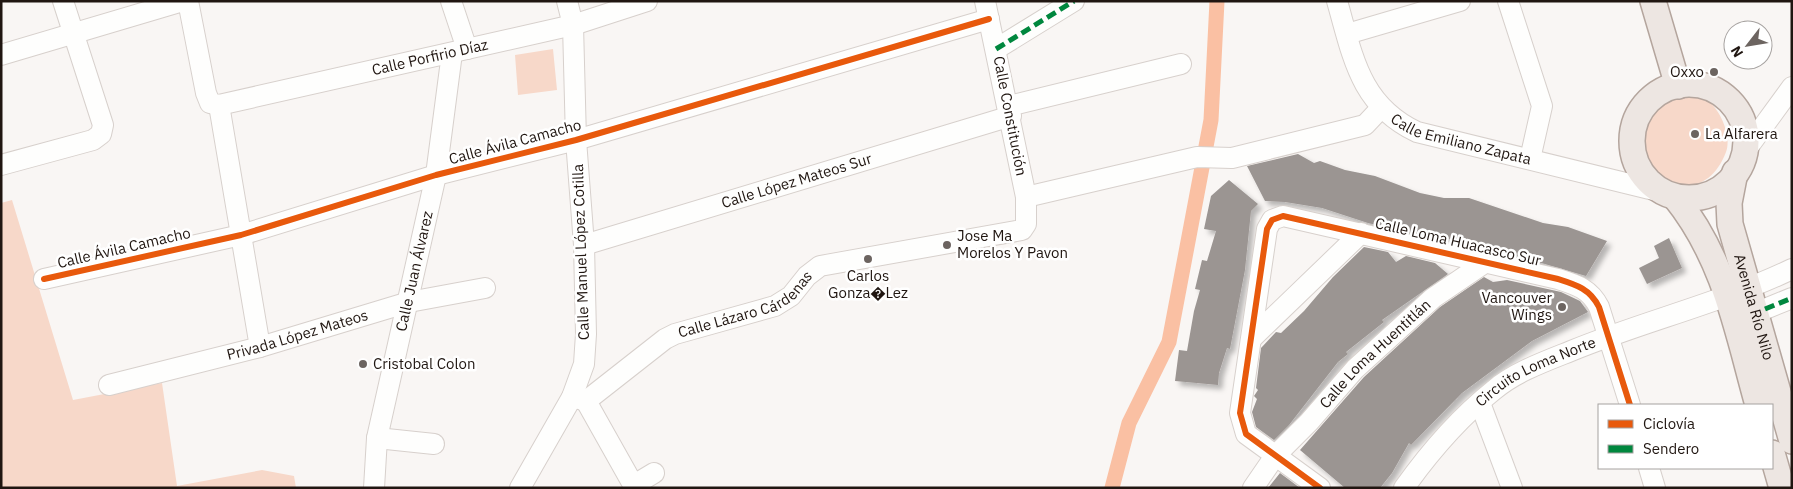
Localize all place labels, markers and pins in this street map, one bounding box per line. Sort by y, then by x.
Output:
place label: Oxxo [1670,62,1704,81]
marker: Oxxo [1708,66,1720,78]
place label: La Alfarera [1705,124,1778,143]
marker: La Alfarera [1689,128,1701,140]
place label: Jose Ma Morelos Y Pavon [957,226,1068,262]
marker: Jose Ma Morelos Y Pavon [941,239,953,251]
marker: Carlos Gonza�Lez [862,253,874,265]
place label: Carlos Gonza�Lez [828,266,908,302]
place label: Vancouver Wings [1481,288,1552,324]
marker: Vancouver Wings [1556,301,1568,313]
place label: Cristobal Colon [373,354,475,373]
marker: Cristobal Colon [357,358,369,370]

